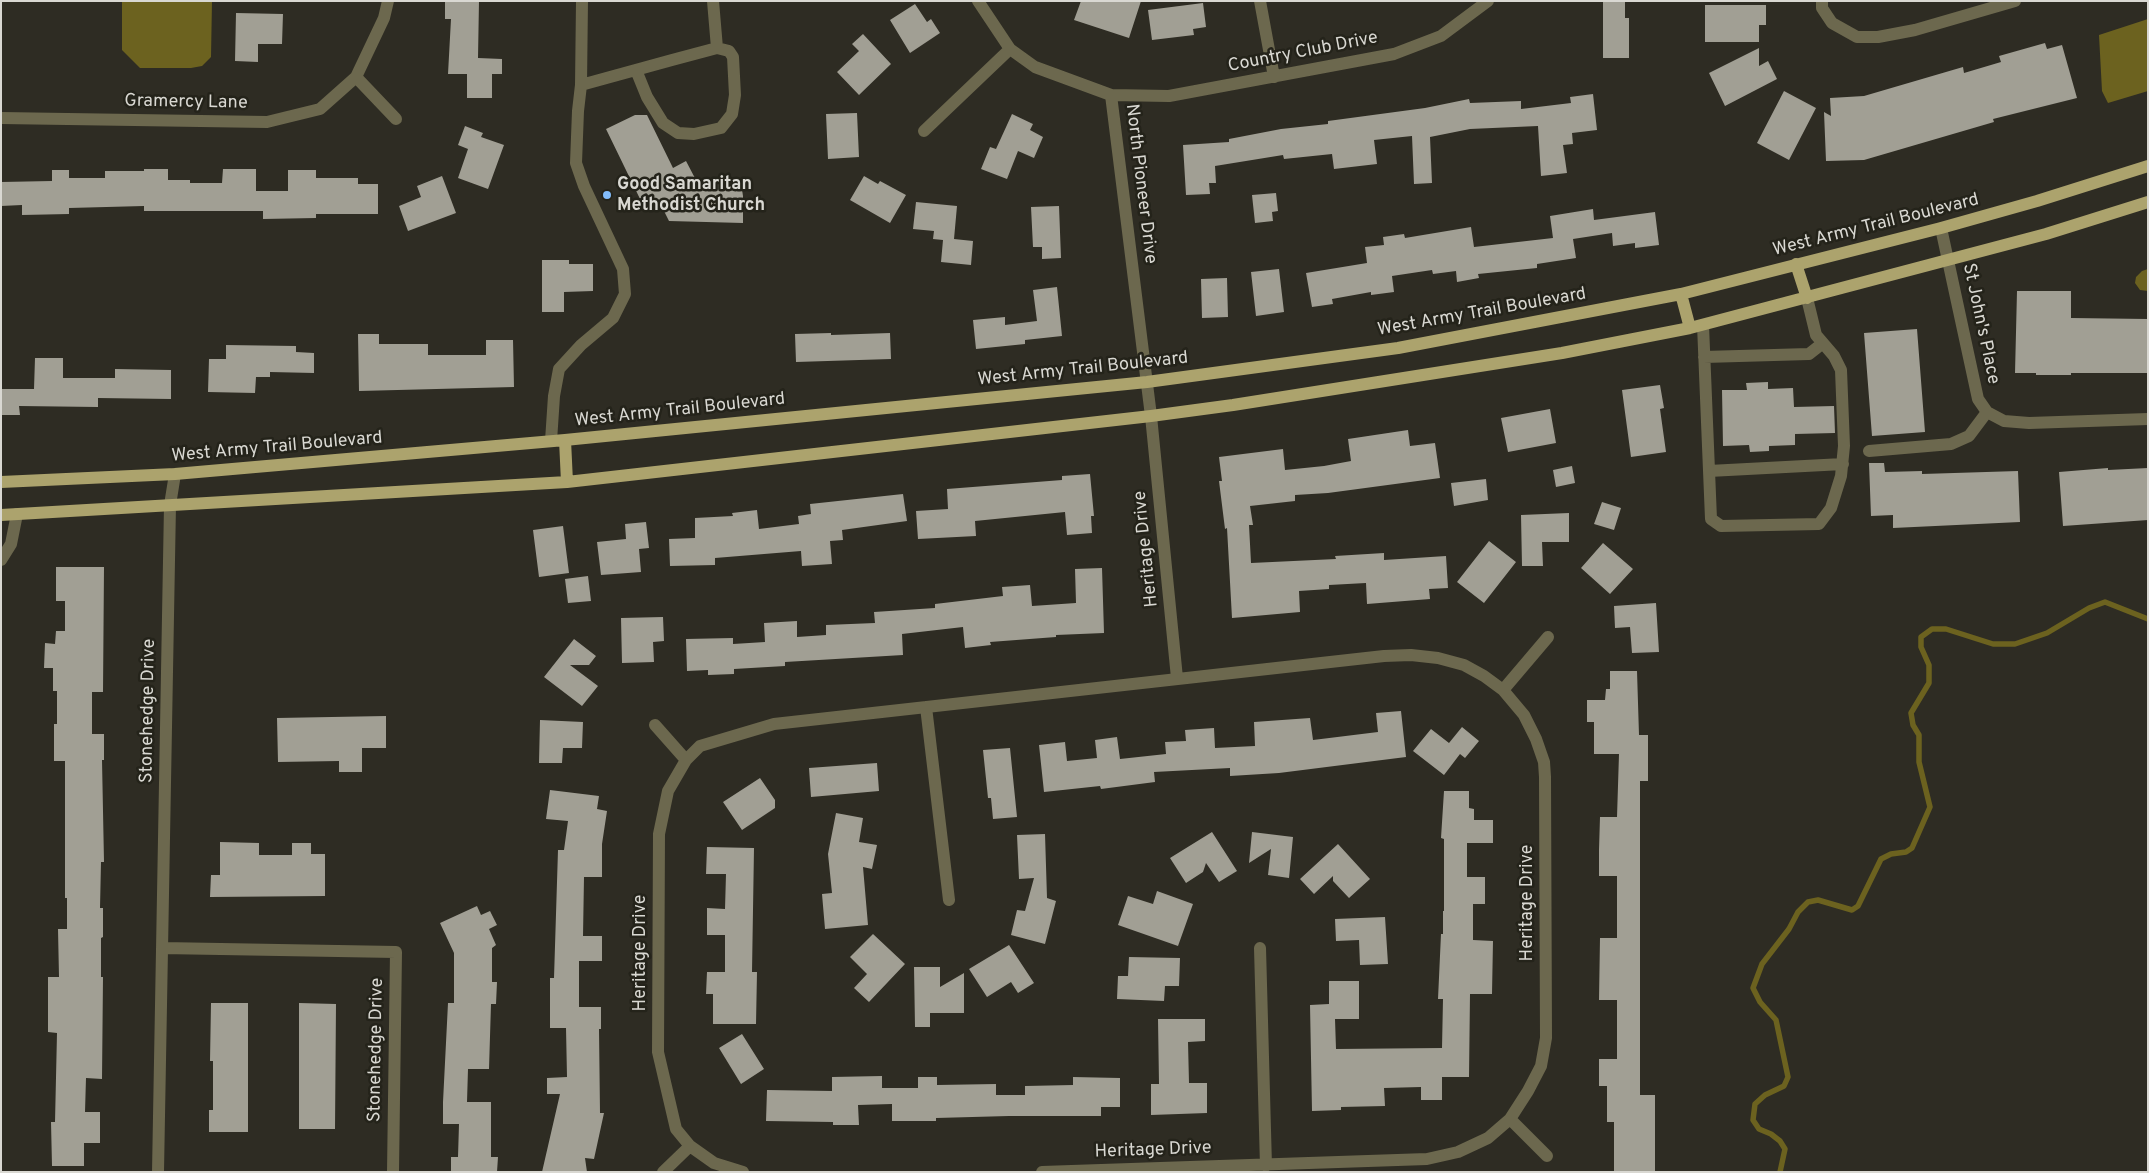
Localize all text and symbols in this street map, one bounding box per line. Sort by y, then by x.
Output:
street label: Country Club Drive [1226,28,1380,78]
street label: Gramercy Lane [124,91,248,115]
street label: North Pioneer Drive [1119,103,1161,265]
place label: Good Samaritan Methodist Church [617,174,765,216]
marker: Good Samaritan Methodist Church [601,189,613,201]
street label: West Army Trail Boulevard [1771,190,1981,262]
street label: St John's Place [1957,262,2003,386]
street label: West Army Trail Boulevard [1376,284,1588,342]
street label: West Army Trail Boulevard [977,348,1189,392]
street label: West Army Trail Boulevard [574,389,786,433]
street label: West Army Trail Boulevard [171,428,383,468]
street label: Heritage Drive [1130,490,1164,608]
street label: Stonehedge Drive [137,639,161,783]
street label: Heritage Drive [1517,845,1539,961]
street label: Heritage Drive [630,895,652,1011]
street label: Stonehedge Drive [365,978,389,1122]
street label: Heritage Drive [1094,1138,1212,1164]

